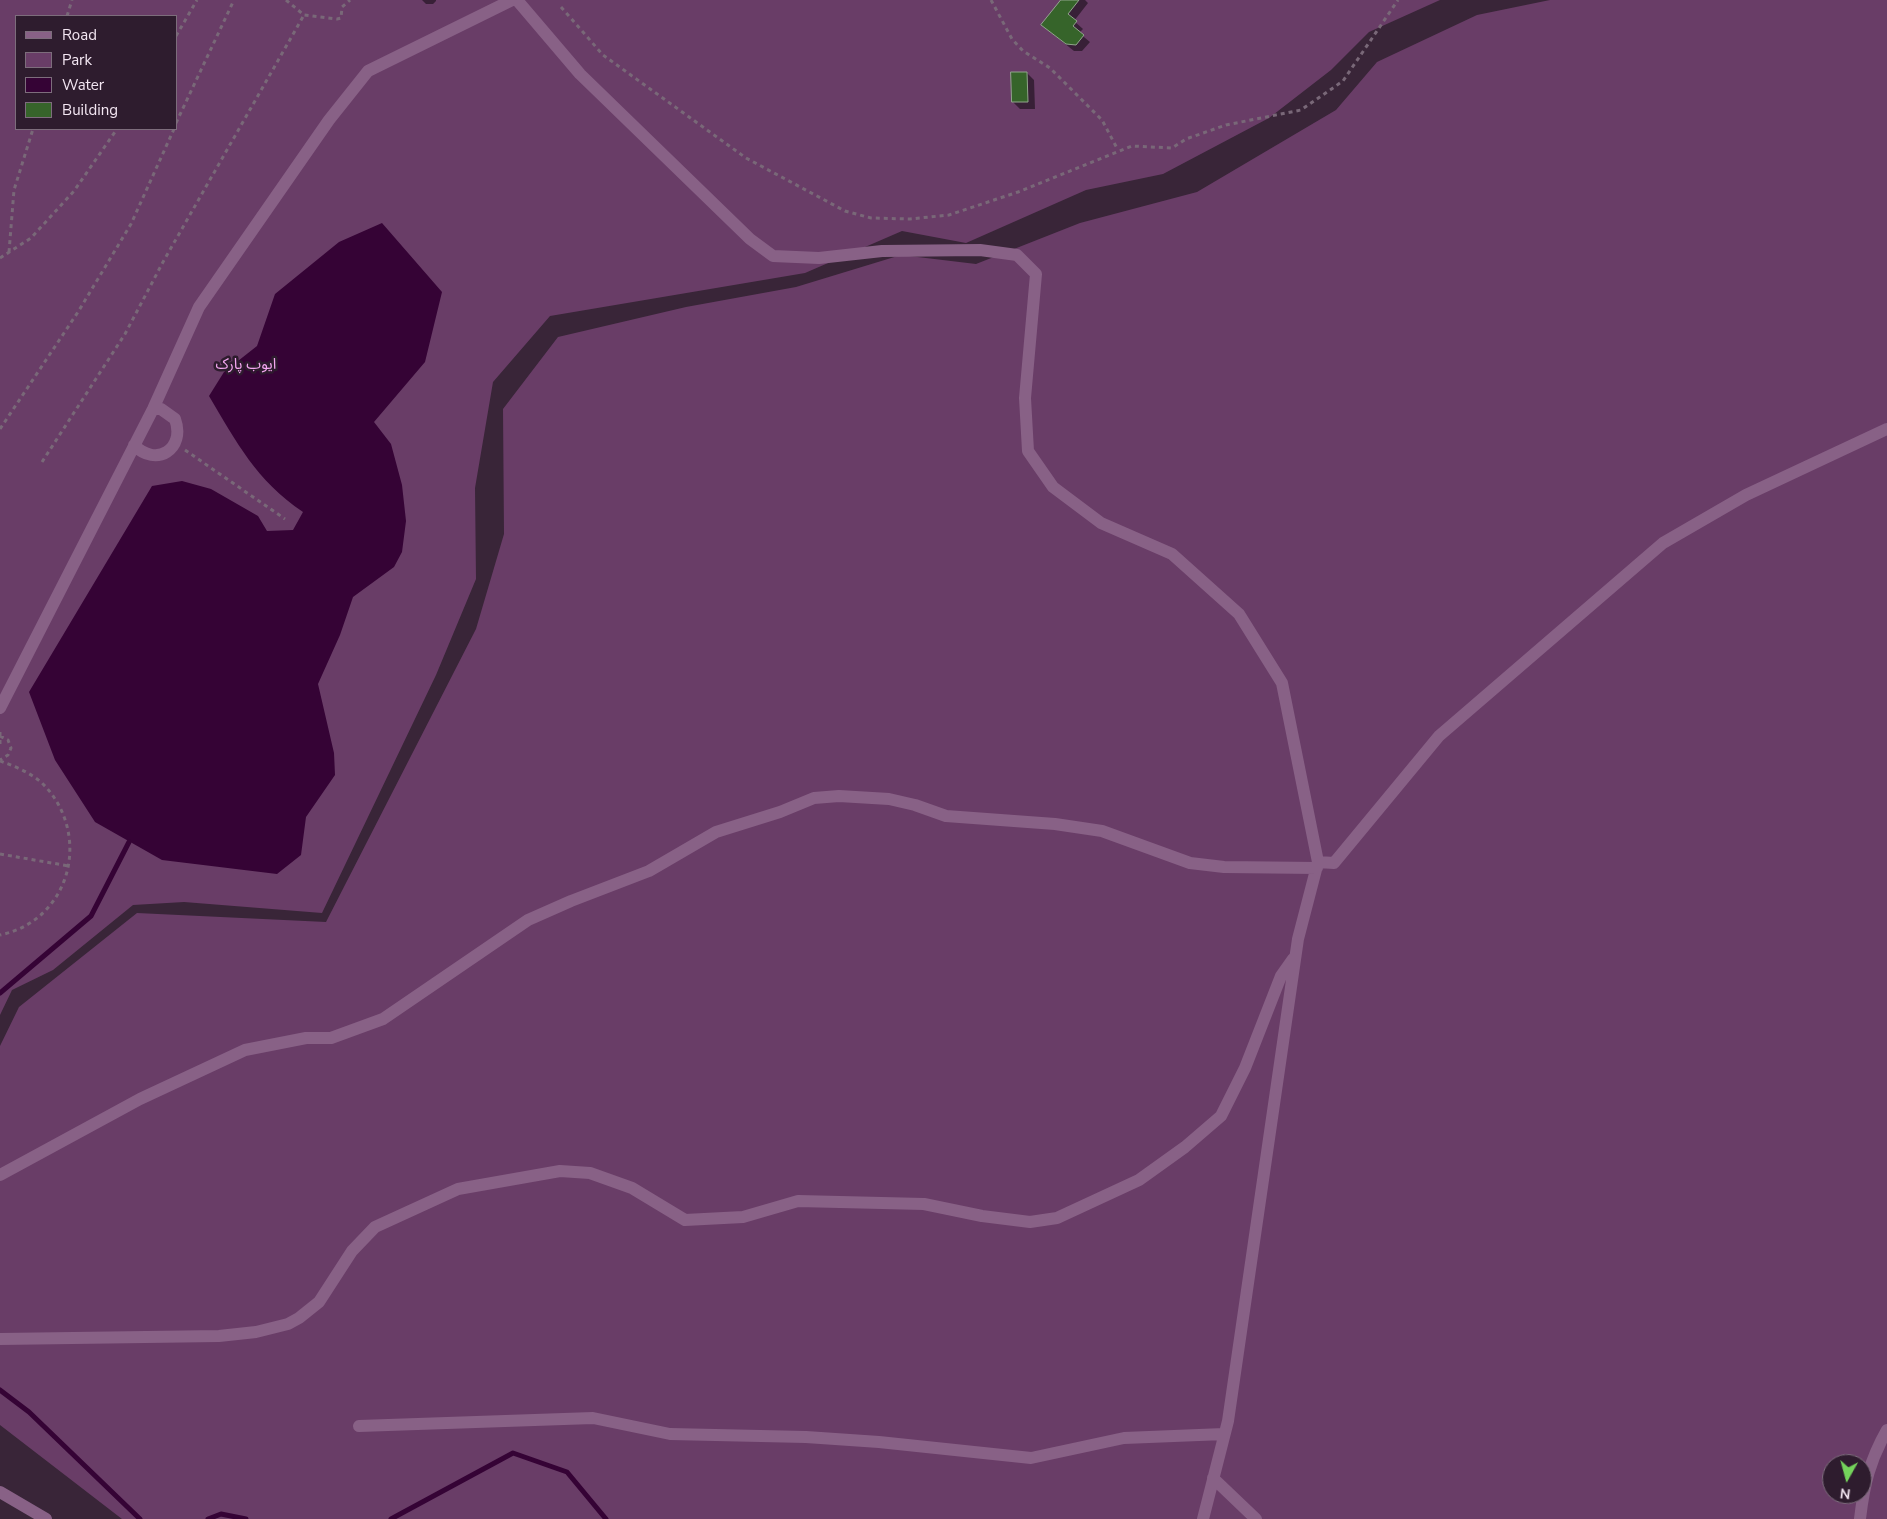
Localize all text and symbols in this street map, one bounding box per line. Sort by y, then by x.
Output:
legend [15,15,178,130]
text: Road [62,25,97,45]
text: Park [62,50,92,70]
text: Water [62,75,104,95]
text: Building [62,100,118,120]
park label: ایوب پارک [216,356,276,374]
north arrow [1822,1454,1872,1504]
text: N [1839,1483,1852,1503]

